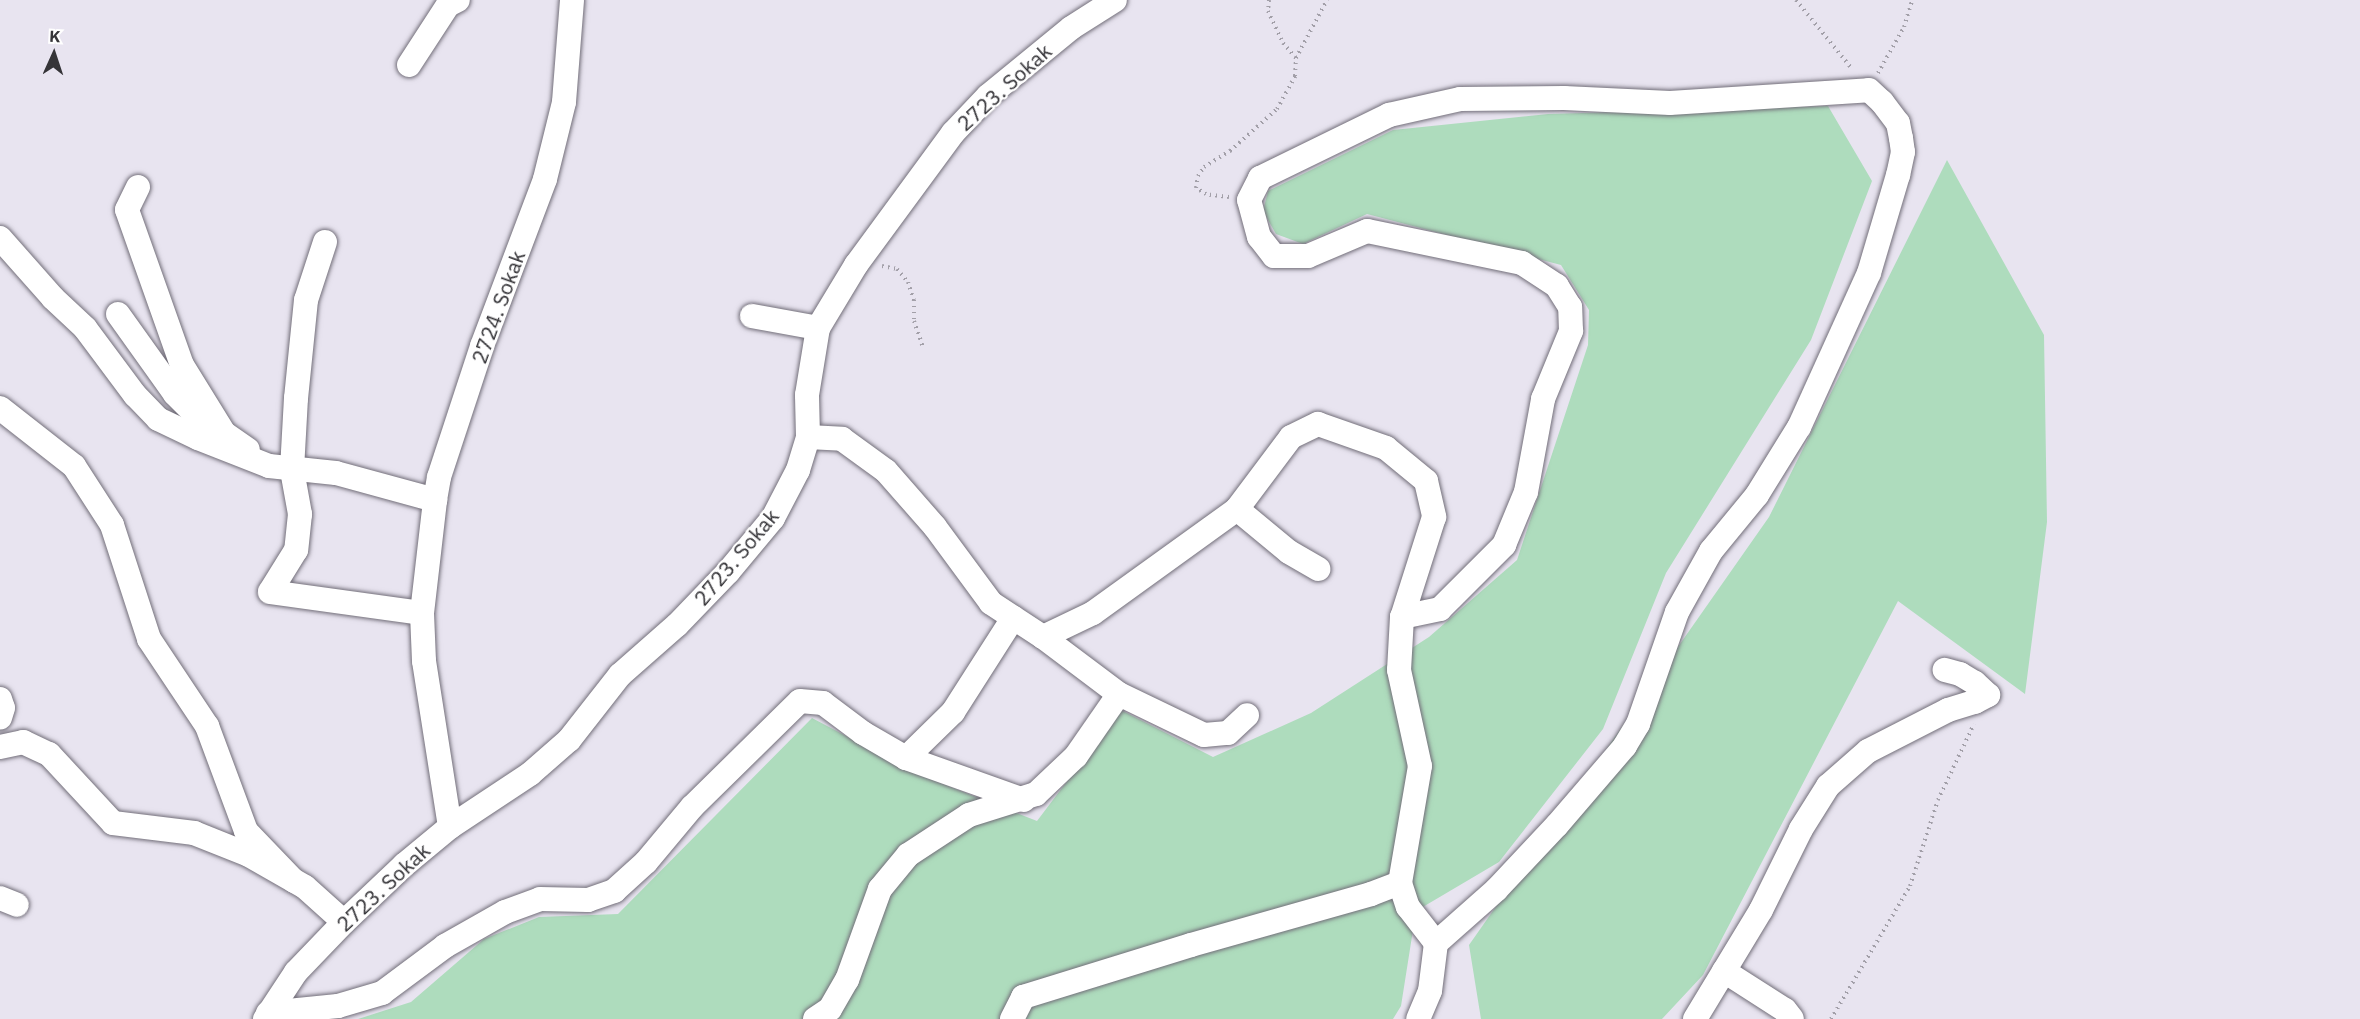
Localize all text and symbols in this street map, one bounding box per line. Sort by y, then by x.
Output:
north arrow [24,24,84,84]
text: K [49,26,61,46]
street label: 2723. Sokak [952,38,1056,136]
street label: 2724. Sokak [466,247,530,367]
street label: 2723. Sokak [688,504,784,610]
street label: 2723. Sokak [331,837,435,937]

